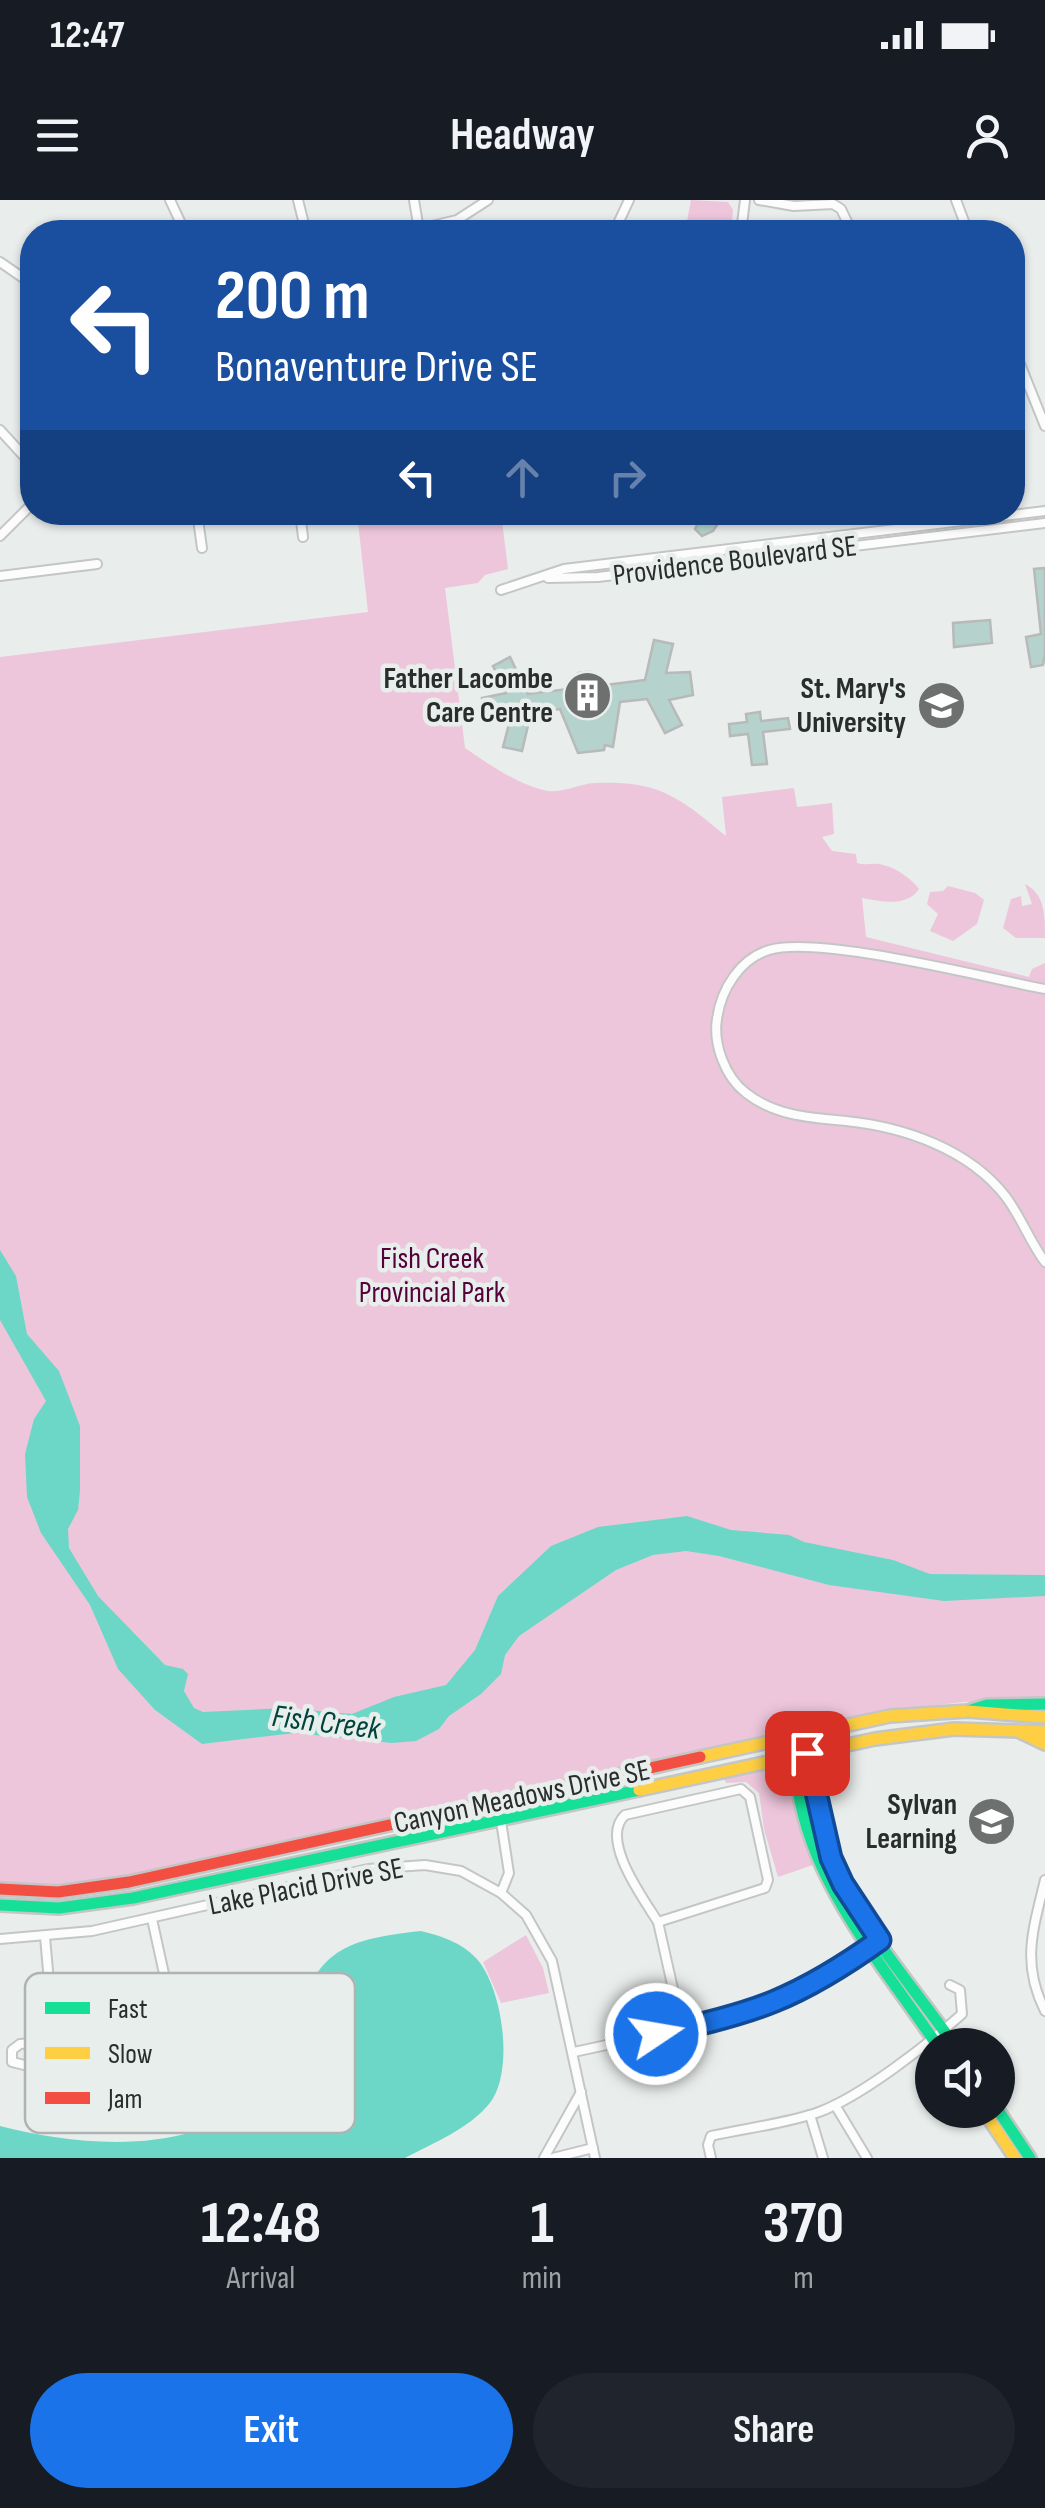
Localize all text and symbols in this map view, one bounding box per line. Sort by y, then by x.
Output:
text: 12:47 [50,13,124,58]
icon: menu [30,108,85,163]
text: Headway [450,108,595,163]
icon: person [960,108,1015,163]
text: 200 m [215,255,370,339]
icon: left [50,260,180,390]
text: Bonaventure Drive SE [215,340,538,395]
icon: left [390,450,445,505]
icon: ahead [495,450,550,505]
icon: right [600,450,655,505]
street label: Providence Boulevard SE [611,528,859,594]
place label: Father Lacombe Care Centre [384,661,553,731]
building icon: Father Lacombe Care Centre [562,670,614,722]
place label: St. Mary's University [797,671,907,741]
school or university icon: St. Mary's University [915,680,967,732]
park label: Fish Creek Provincial Park [359,1241,506,1311]
water label: Fish Creek [270,1697,383,1749]
pin [765,1711,850,1796]
icon: arrive [780,1726,835,1781]
street label: Canyon Meadows Drive SE [391,1752,653,1842]
place label: Sylvan Learning [866,1787,957,1857]
school or university icon: Sylvan Learning [966,1796,1018,1848]
street label: Lake Placid Drive SE [206,1850,406,1924]
legend [25,1973,355,2133]
position arrow [604,1982,708,2086]
text: Fast [108,1993,147,2026]
map controls [915,2028,1015,2128]
button: sound [915,2028,1015,2128]
text: Slow [108,2038,153,2071]
text: Jam [107,2083,143,2116]
text: 12:48 [201,2188,321,2260]
text: 1 [530,2188,554,2260]
text: 370 [763,2188,844,2260]
text: Arrival [226,2259,295,2298]
text: min [522,2259,562,2298]
text: m [793,2259,814,2298]
button: Exit [30,2373,513,2488]
button: Share [533,2373,1015,2488]

